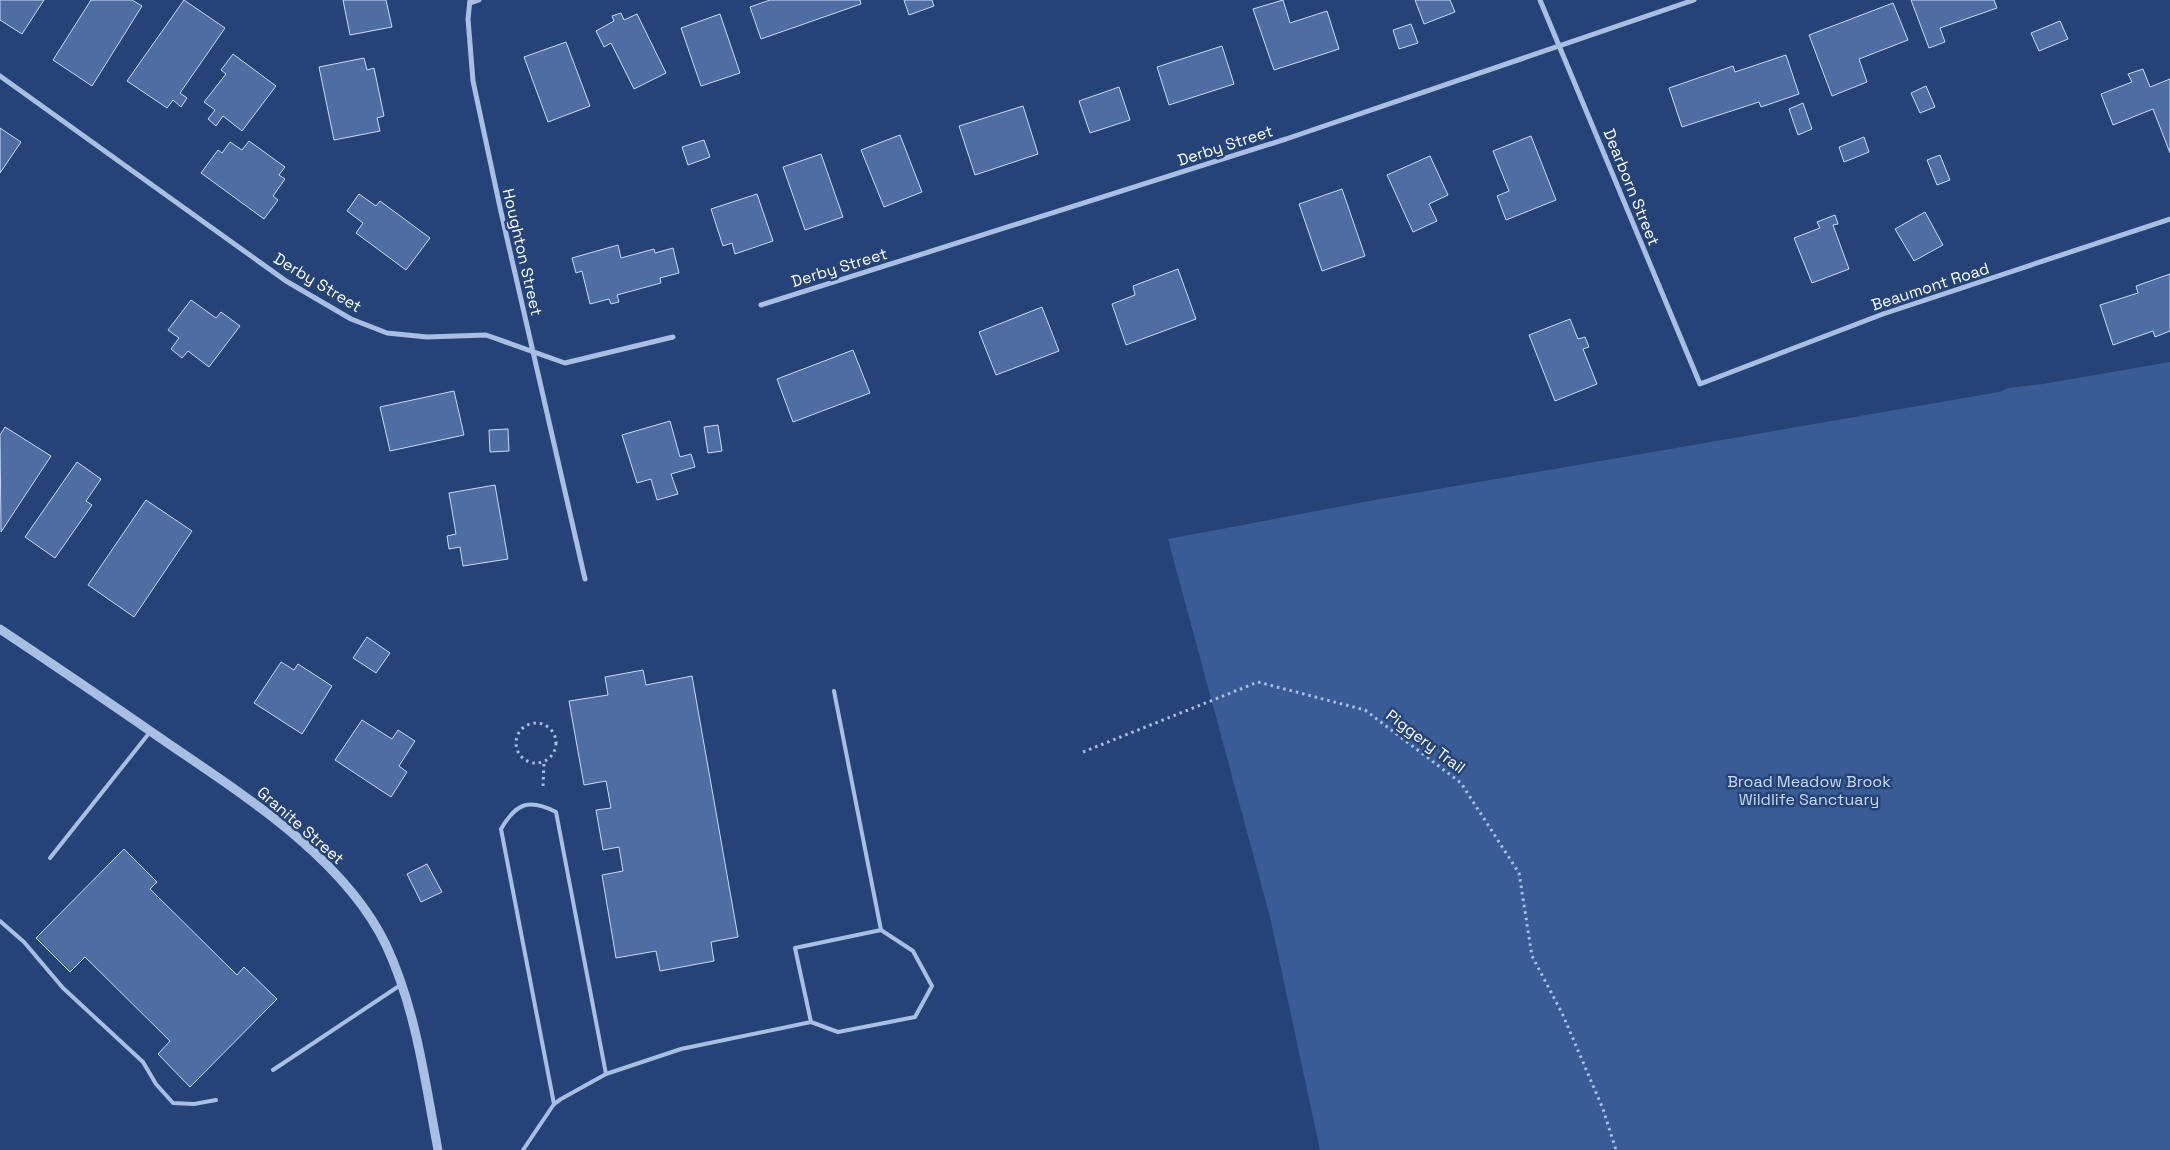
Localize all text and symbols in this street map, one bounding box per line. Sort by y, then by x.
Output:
street label: Derby Street [1175,120,1276,171]
street label: Dearborn Street [1599,126,1665,249]
street label: Houghton Street [498,187,547,318]
street label: Derby Street [789,243,890,292]
street label: Derby Street [270,248,366,317]
street label: Beaumont Road [1869,258,1992,315]
street label: Piggery Trail [1382,705,1470,778]
park label: Broad Meadow Brook Wildlife Sanctuary [1727,771,1891,810]
street label: Granite Street [253,782,349,869]

